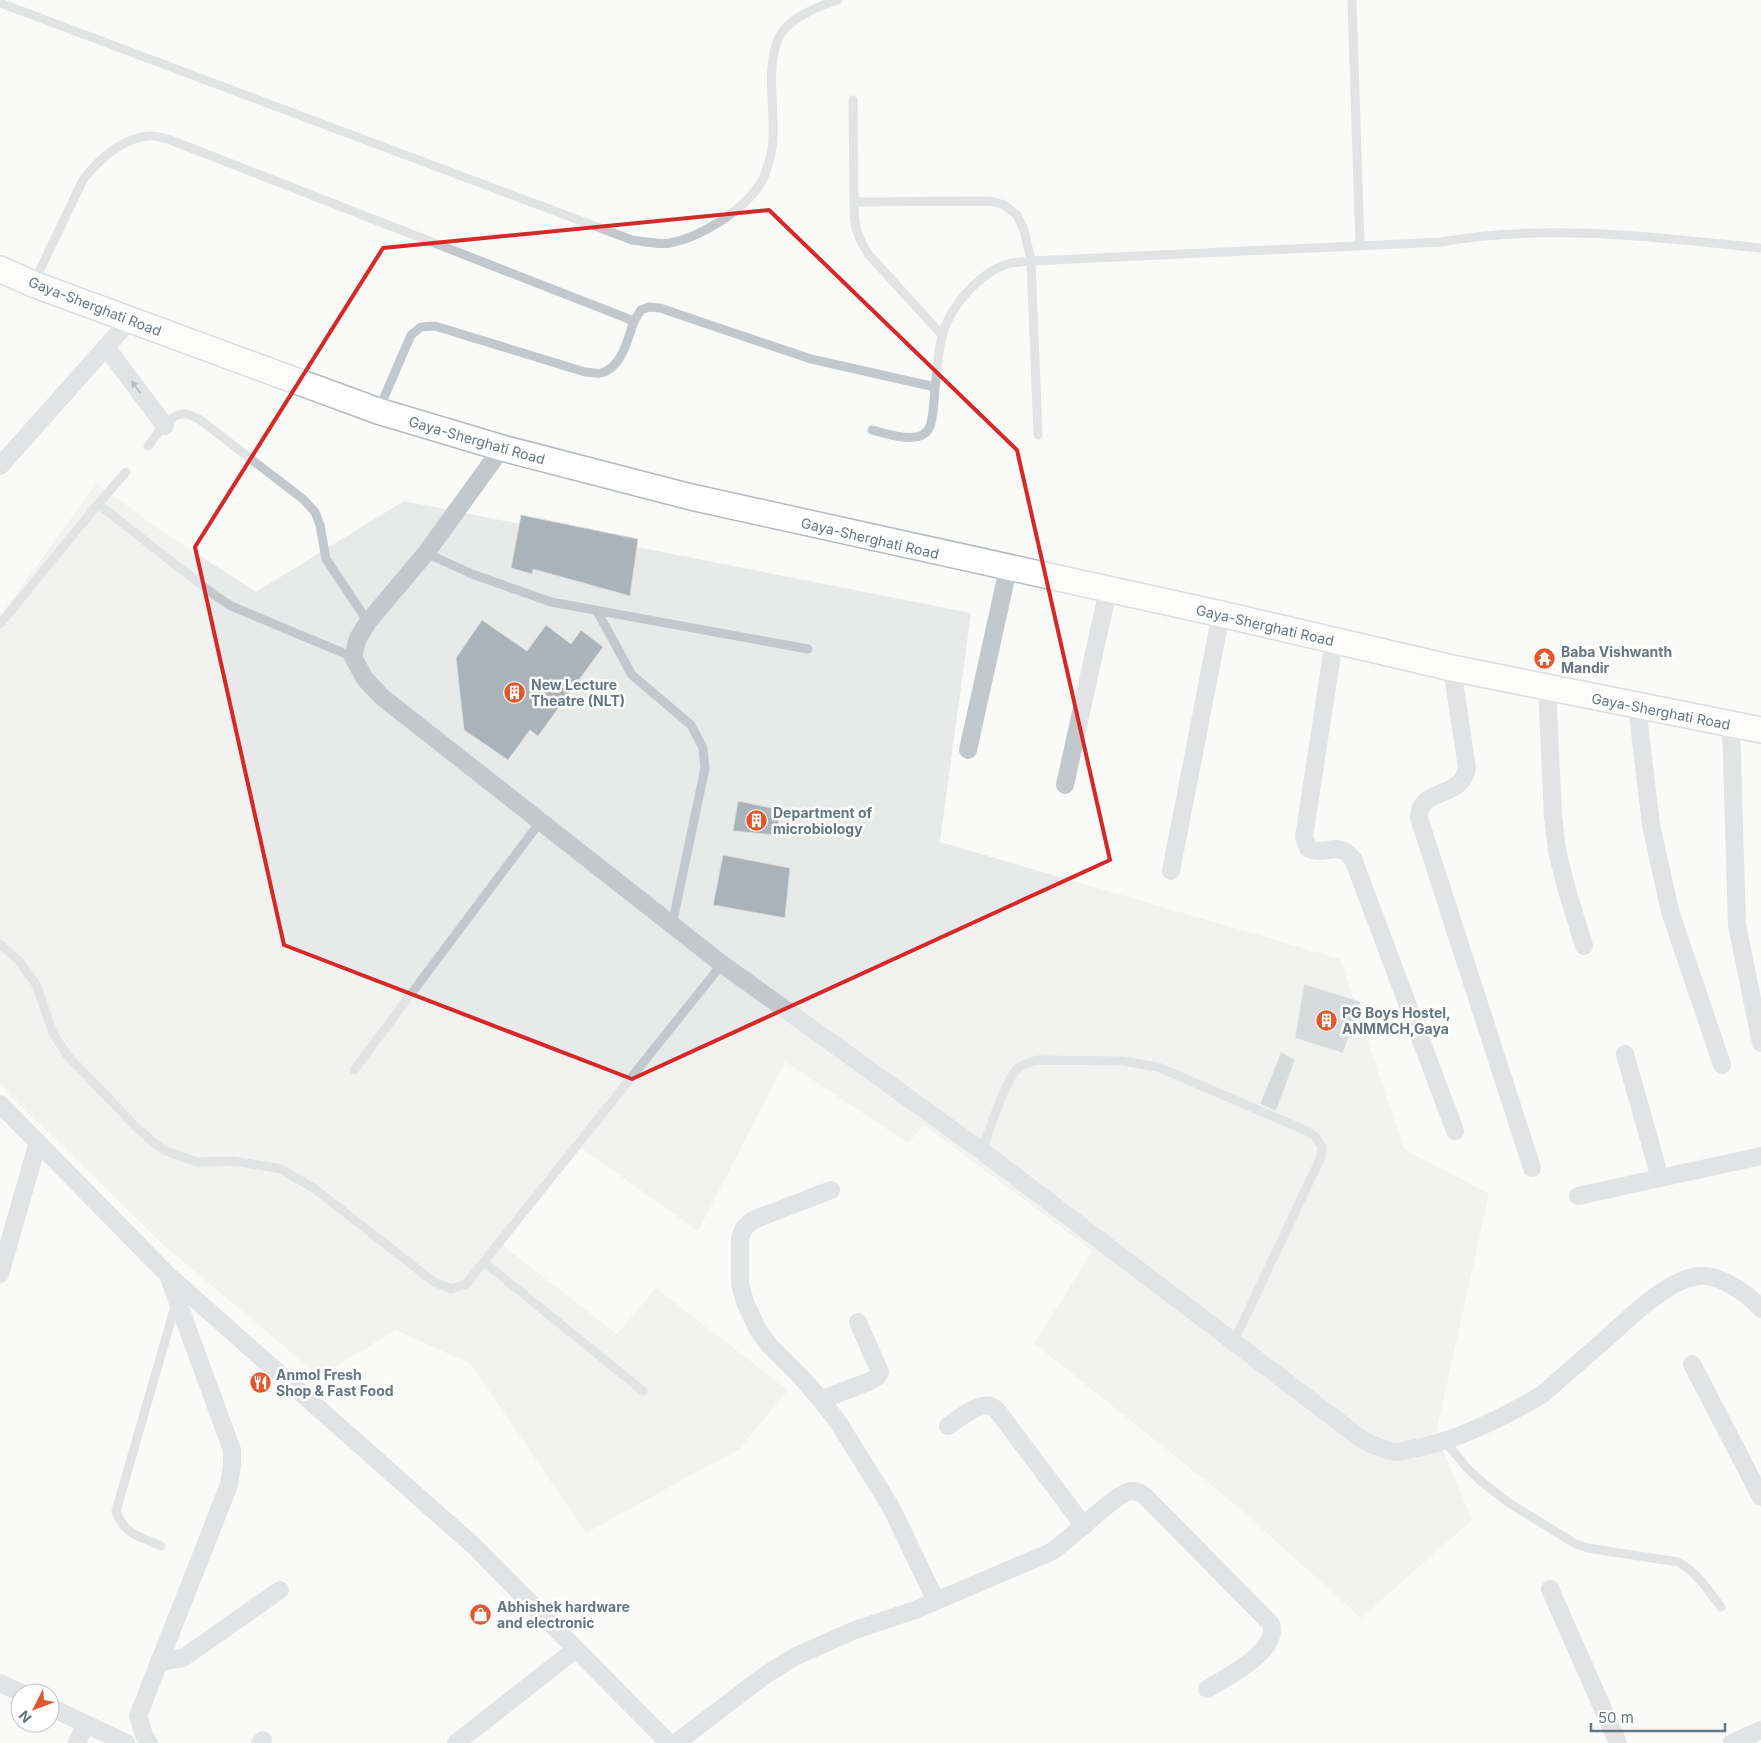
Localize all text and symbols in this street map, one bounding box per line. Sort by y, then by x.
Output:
street label: Gaya-Sherghati Road [26,273,164,339]
one-way arrow [130,381,141,394]
street label: Gaya-Sherghati Road [407,412,547,468]
street label: Gaya-Sherghati Road [799,514,941,562]
street label: Gaya-Sherghati Road [1194,601,1336,649]
place label: Baba Vishwanth Mandir [1561,643,1672,676]
temple icon: Baba Vishwanth Mandir [1533,647,1557,671]
place label: New Lecture Theatre (NLT) [531,676,625,709]
building icon: New Lecture Theatre (NLT) [503,680,527,704]
street label: Gaya-Sherghati Road [1590,689,1732,733]
place label: Department of microbiology [773,804,873,837]
building icon: Department of microbiology [745,808,769,832]
place label: PG Boys Hostel, ANMMCH,Gaya [1342,1004,1451,1037]
building icon: PG Boys Hostel, ANMMCH,Gaya [1314,1008,1338,1032]
place label: Anmol Fresh Shop & Fast Food [276,1366,394,1399]
restaurant icon: Anmol Fresh Shop & Fast Food [248,1370,272,1394]
place label: Abhishek hardware and electronic [497,1598,630,1631]
shop icon: Abhishek hardware and electronic [469,1602,493,1626]
north arrow [10,1683,60,1733]
scale bar [1591,1700,1725,1732]
text: N [15,1707,35,1727]
text: 50 m [1598,1708,1634,1727]

